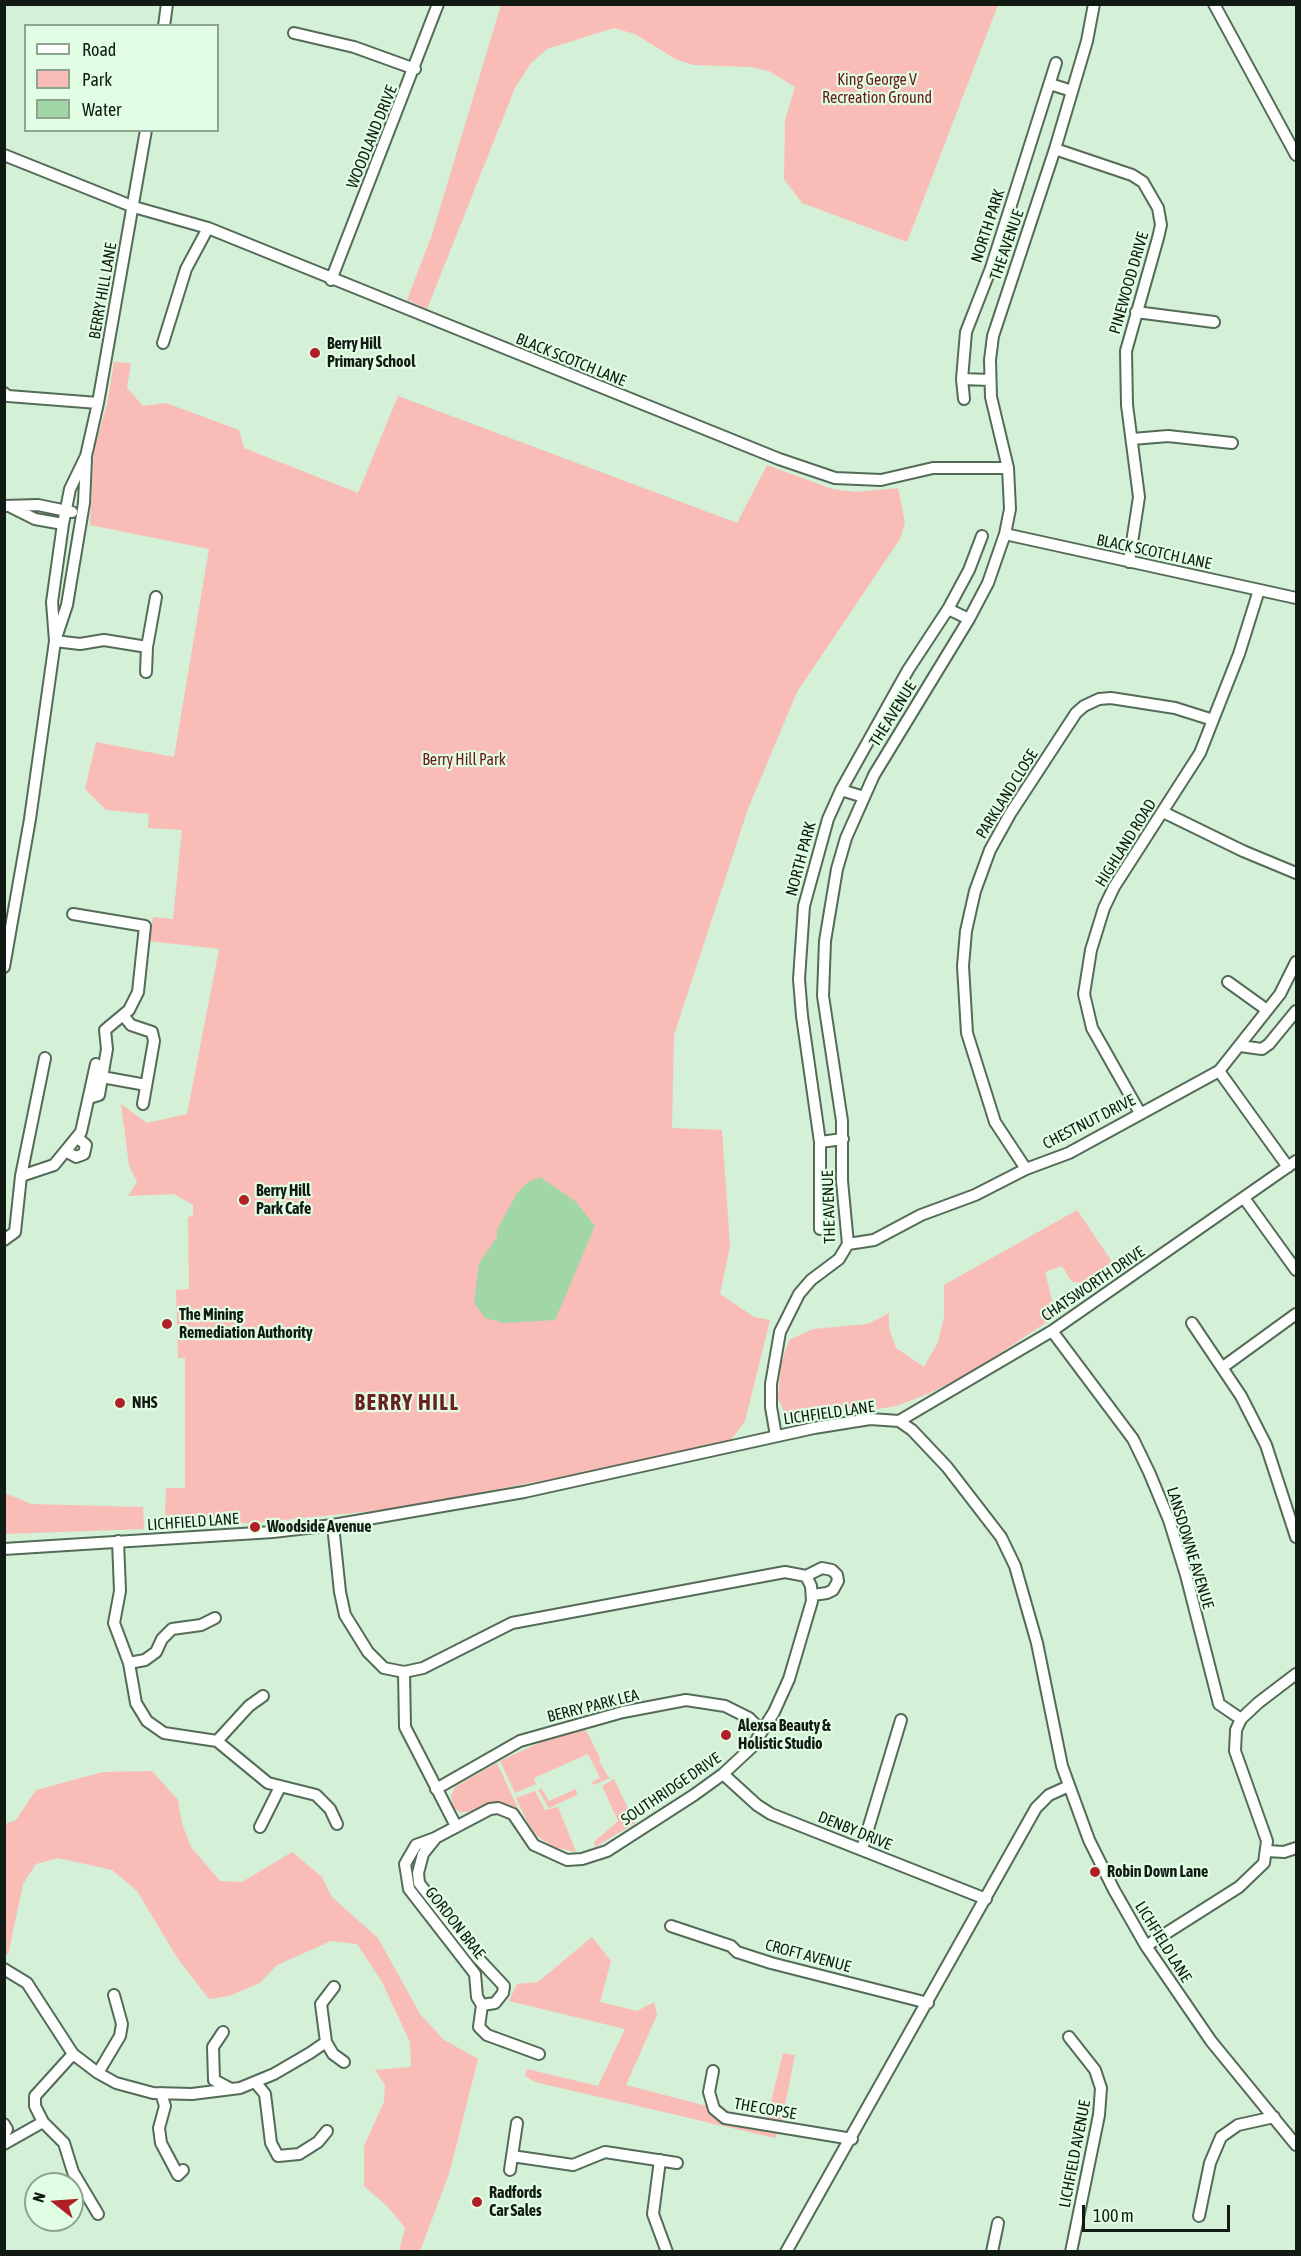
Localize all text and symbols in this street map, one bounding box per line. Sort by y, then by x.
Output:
legend [24,24,219,132]
text: Road [82,39,116,60]
text: Park [82,69,112,90]
park label: King George V Recreation Ground [822,70,932,108]
street label: WOODLAND DRIVE [343,83,401,191]
text: Water [82,99,121,120]
street label: NORTH PARK [967,187,1009,265]
street label: THE AVENUE [986,207,1028,283]
street label: PINEWOOD DRIVE [1105,230,1153,336]
street label: BERRY HILL LANE [85,241,121,341]
street label: BLACK SCOTCH LANE [513,329,629,391]
place label: Berry Hill Primary School [327,334,415,372]
marker: Berry Hill Primary School [308,346,322,360]
street label: BLACK SCOTCH LANE [1095,530,1213,574]
street label: THE AVENUE [865,678,921,750]
street label: PARKLAND CLOSE [972,746,1042,842]
park label: Berry Hill Park [422,750,506,770]
street label: HIGHLAND ROAD [1091,796,1161,890]
street label: NORTH PARK [782,820,820,898]
street label: CHESTNUT DRIVE [1040,1091,1138,1153]
street label: THE AVENUE [818,1170,840,1244]
place label: Berry Hill Park Cafe [256,1181,311,1219]
marker: Berry Hill Park Cafe [237,1193,251,1207]
street label: CHATSWORTH DRIVE [1038,1242,1148,1326]
place label: The Mining Remediation Authority [179,1305,312,1343]
marker: The Mining Remediation Authority [160,1317,174,1331]
district label: BERRY HILL [355,1390,459,1416]
place label: NHS [132,1393,157,1413]
marker: NHS [113,1396,127,1410]
street label: LICHFIELD LANE [782,1397,876,1429]
street label: LANSDOWNE AVENUE [1162,1485,1218,1611]
street label: LICHFIELD LANE [147,1509,239,1535]
place label: Woodside Avenue [267,1517,371,1537]
marker: Woodside Avenue [248,1520,262,1534]
street label: BERRY PARK LEA [545,1685,641,1727]
place label: Alexsa Beauty & Holistic Studio [738,1716,830,1754]
marker: Alexsa Beauty & Holistic Studio [719,1728,733,1742]
street label: SOUTHRIDGE DRIVE [618,1749,724,1829]
street label: DENBY DRIVE [815,1808,895,1854]
place label: Robin Down Lane [1107,1862,1208,1882]
marker: Robin Down Lane [1088,1865,1102,1879]
street label: GORDON BRAE [421,1883,489,1963]
street label: LICHFIELD LANE [1131,1898,1195,1986]
street label: CROFT AVENUE [763,1935,853,1977]
street label: THE COPSE [732,2094,798,2124]
street label: LICHFIELD AVENUE [1055,2099,1095,2209]
north arrow [24,2172,84,2232]
place label: Radfords Car Sales [489,2183,542,2221]
text: N [29,2190,49,2204]
scale bar [1085,2193,1234,2231]
marker: Radfords Car Sales [470,2195,484,2209]
text: 100 m [1093,2205,1134,2226]

